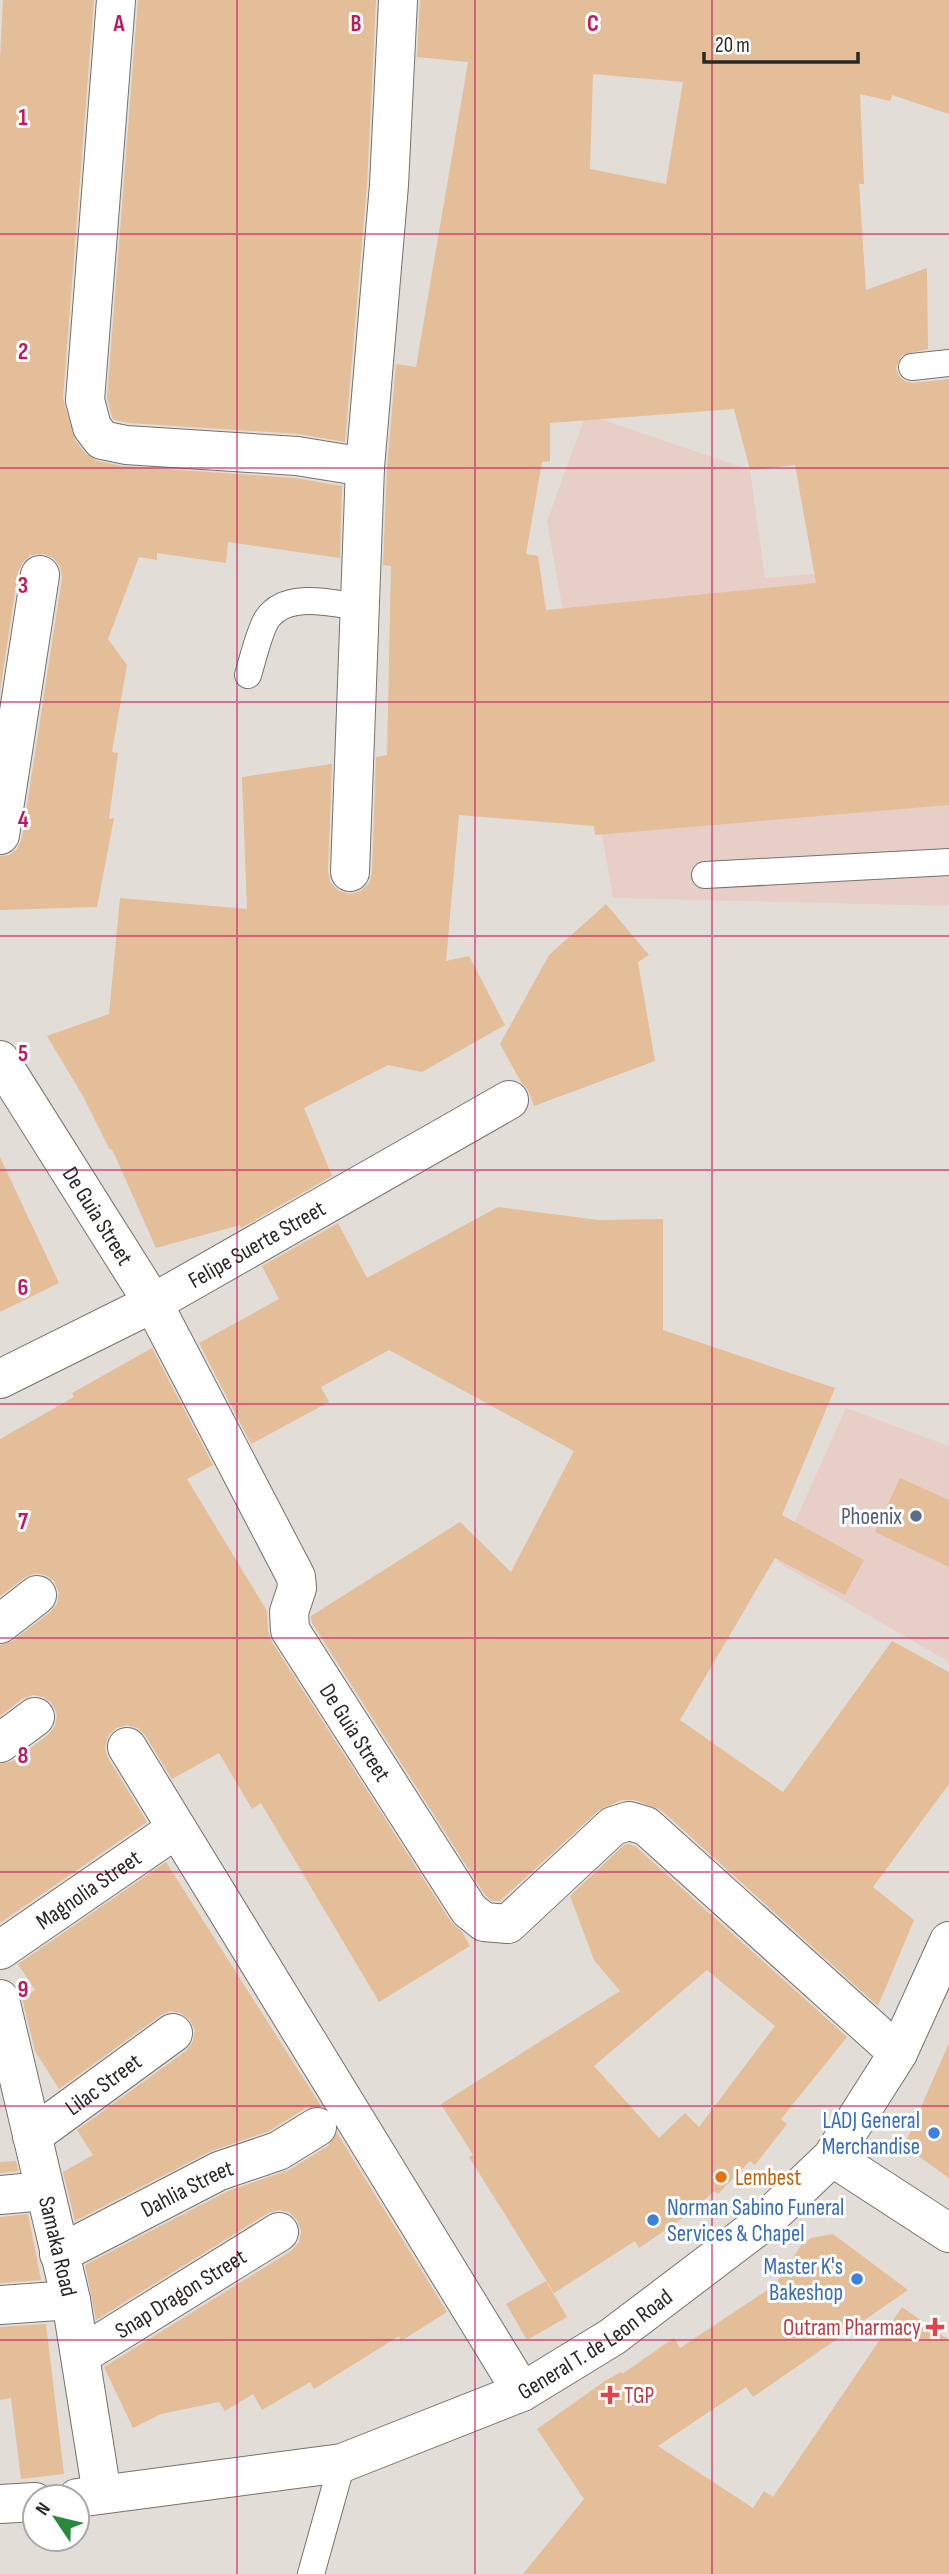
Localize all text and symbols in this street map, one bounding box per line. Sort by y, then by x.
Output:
text: A [113,10,126,38]
text: B [351,10,362,38]
text: C [587,10,599,38]
scale bar [704,21,858,65]
text: 20 m [715,33,750,58]
text: 1 [18,104,28,132]
text: 2 [18,338,28,366]
text: 3 [18,572,28,600]
text: 4 [18,806,29,834]
text: 5 [18,1040,28,1068]
street label: De Guia Street [56,1162,139,1271]
street label: Felipe Suerte Street [184,1195,330,1295]
text: 6 [18,1274,28,1302]
place label: Phoenix [841,1503,902,1531]
text: 7 [18,1508,28,1536]
marker: Phoenix [908,1508,924,1524]
street label: De Guia Street [313,1679,396,1787]
text: 8 [18,1742,29,1770]
street label: Magnolia Street [31,1844,147,1936]
text: 9 [18,1976,28,2004]
street label: Lilac Street [60,2048,147,2122]
place label: LADJ General Merchandise [822,2107,920,2161]
marker: LADJ General Merchandise [926,2125,942,2141]
street label: Dahlia Street [136,2154,237,2224]
place label: Lembest [735,2164,801,2192]
marker: Lembest [713,2169,729,2185]
street label: Samaka Road [32,2194,83,2299]
place label: Norman Sabino Funeral Services & Chapel [667,2194,844,2248]
marker: Norman Sabino Funeral Services & Chapel [645,2212,661,2228]
street label: Snap Dragon Street [110,2243,252,2345]
place label: Master K's Bakeshop [764,2253,843,2307]
marker: Master K's Bakeshop [849,2271,865,2287]
street label: General T. de Leon Road [513,2283,678,2406]
place label: Outram Pharmacy [783,2314,921,2342]
marker: Outram Pharmacy [927,2319,943,2335]
place label: TGP [624,2382,654,2410]
marker: TGP [602,2387,618,2403]
north arrow [21,2483,91,2553]
text: N [31,2498,56,2520]

